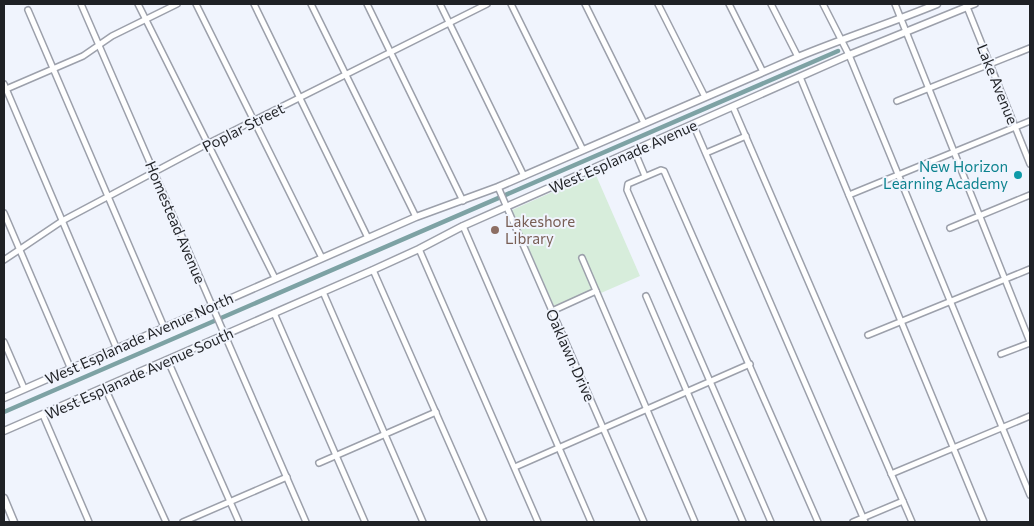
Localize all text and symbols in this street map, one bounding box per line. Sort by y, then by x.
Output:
street label: Lake Avenue [974,41,1022,127]
street label: Poplar Street [199,99,287,155]
street label: West Esplanade Avenue [546,115,700,197]
place label: New Horizon Learning Academy [883,157,1008,192]
street label: Homestead Avenue [142,158,210,286]
marker: New Horizon Learning Academy [1012,169,1024,181]
place label: Lakeshore Library [505,212,575,247]
marker: Lakeshore Library [489,224,501,236]
street label: West Esplanade Avenue North [42,288,236,388]
street label: Oaklawn Drive [543,306,599,404]
street label: West Esplanade Avenue South [42,323,236,423]

